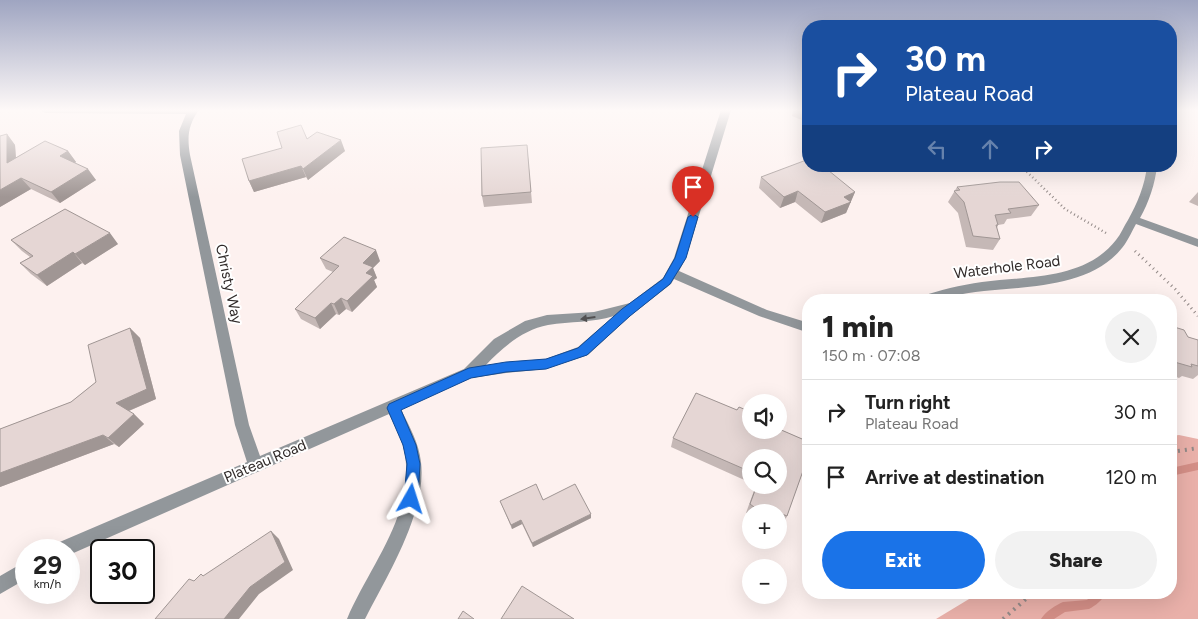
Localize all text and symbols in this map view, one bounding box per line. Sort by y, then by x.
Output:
text: 30 m [905,38,986,80]
icon: right [822,40,887,105]
text: Plateau Road [905,80,1034,107]
icon: left [923,135,951,163]
icon: ahead [976,135,1004,163]
icon: right [1029,135,1057,163]
pin [672,166,714,217]
icon: arrive [679,173,707,201]
street label: Christy Way [212,242,246,326]
street label: Waterhole Road [953,252,1061,282]
text: 1 min [822,308,894,345]
button: close [1105,311,1157,363]
one-way arrow [580,314,596,322]
text: 150 m · 07:08 [822,346,921,365]
text: Turn right [865,391,951,414]
map controls [742,394,787,604]
button: sound [742,394,787,439]
icon: right [822,398,850,426]
text: 30 m [1114,401,1157,424]
text: Plateau Road [865,414,959,433]
street label: Plateau Road [221,436,309,486]
button: search [742,449,787,494]
icon: arrive [822,463,850,491]
text: Arrive at destination [865,466,1044,489]
text: 120 m [1105,466,1157,489]
position arrow [384,472,436,524]
button: + [742,504,787,549]
button: Exit [822,531,985,589]
button: Share [995,531,1157,589]
speed limit sign: 30 [90,539,155,604]
text: 29 [33,550,62,580]
button: − [742,559,787,604]
text: km/h [34,577,61,591]

